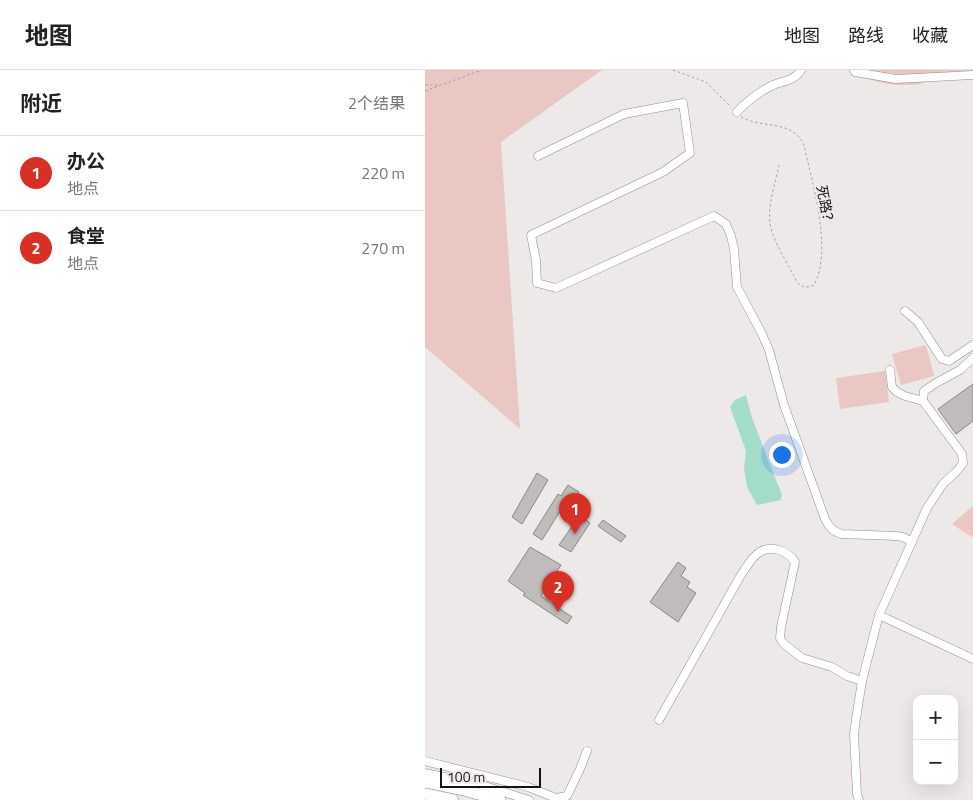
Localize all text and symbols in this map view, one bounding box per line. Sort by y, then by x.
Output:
text: 地图 [25,17,73,53]
text: 地图 [784,22,820,49]
text: 路线 [848,22,884,49]
text: 收藏 [912,22,948,49]
text: 附近 [20,87,62,119]
text: 2个结果 [348,91,405,115]
text: 办公 [67,146,105,175]
text: 1 [32,161,40,185]
text: 220 m [361,161,405,185]
text: 地点 [67,176,99,200]
street label: 死路？ [812,183,840,229]
text: 食堂 [67,221,105,250]
text: 2 [32,236,40,260]
text: 270 m [361,236,405,260]
text: 地点 [67,251,99,275]
your location [769,442,795,468]
pin: 1 [559,493,591,534]
pin: 2 [542,571,574,612]
map controls [913,695,958,785]
button: + [913,695,958,740]
button: − [913,740,958,785]
scale bar [440,765,541,788]
text: 100 m [447,766,485,787]

